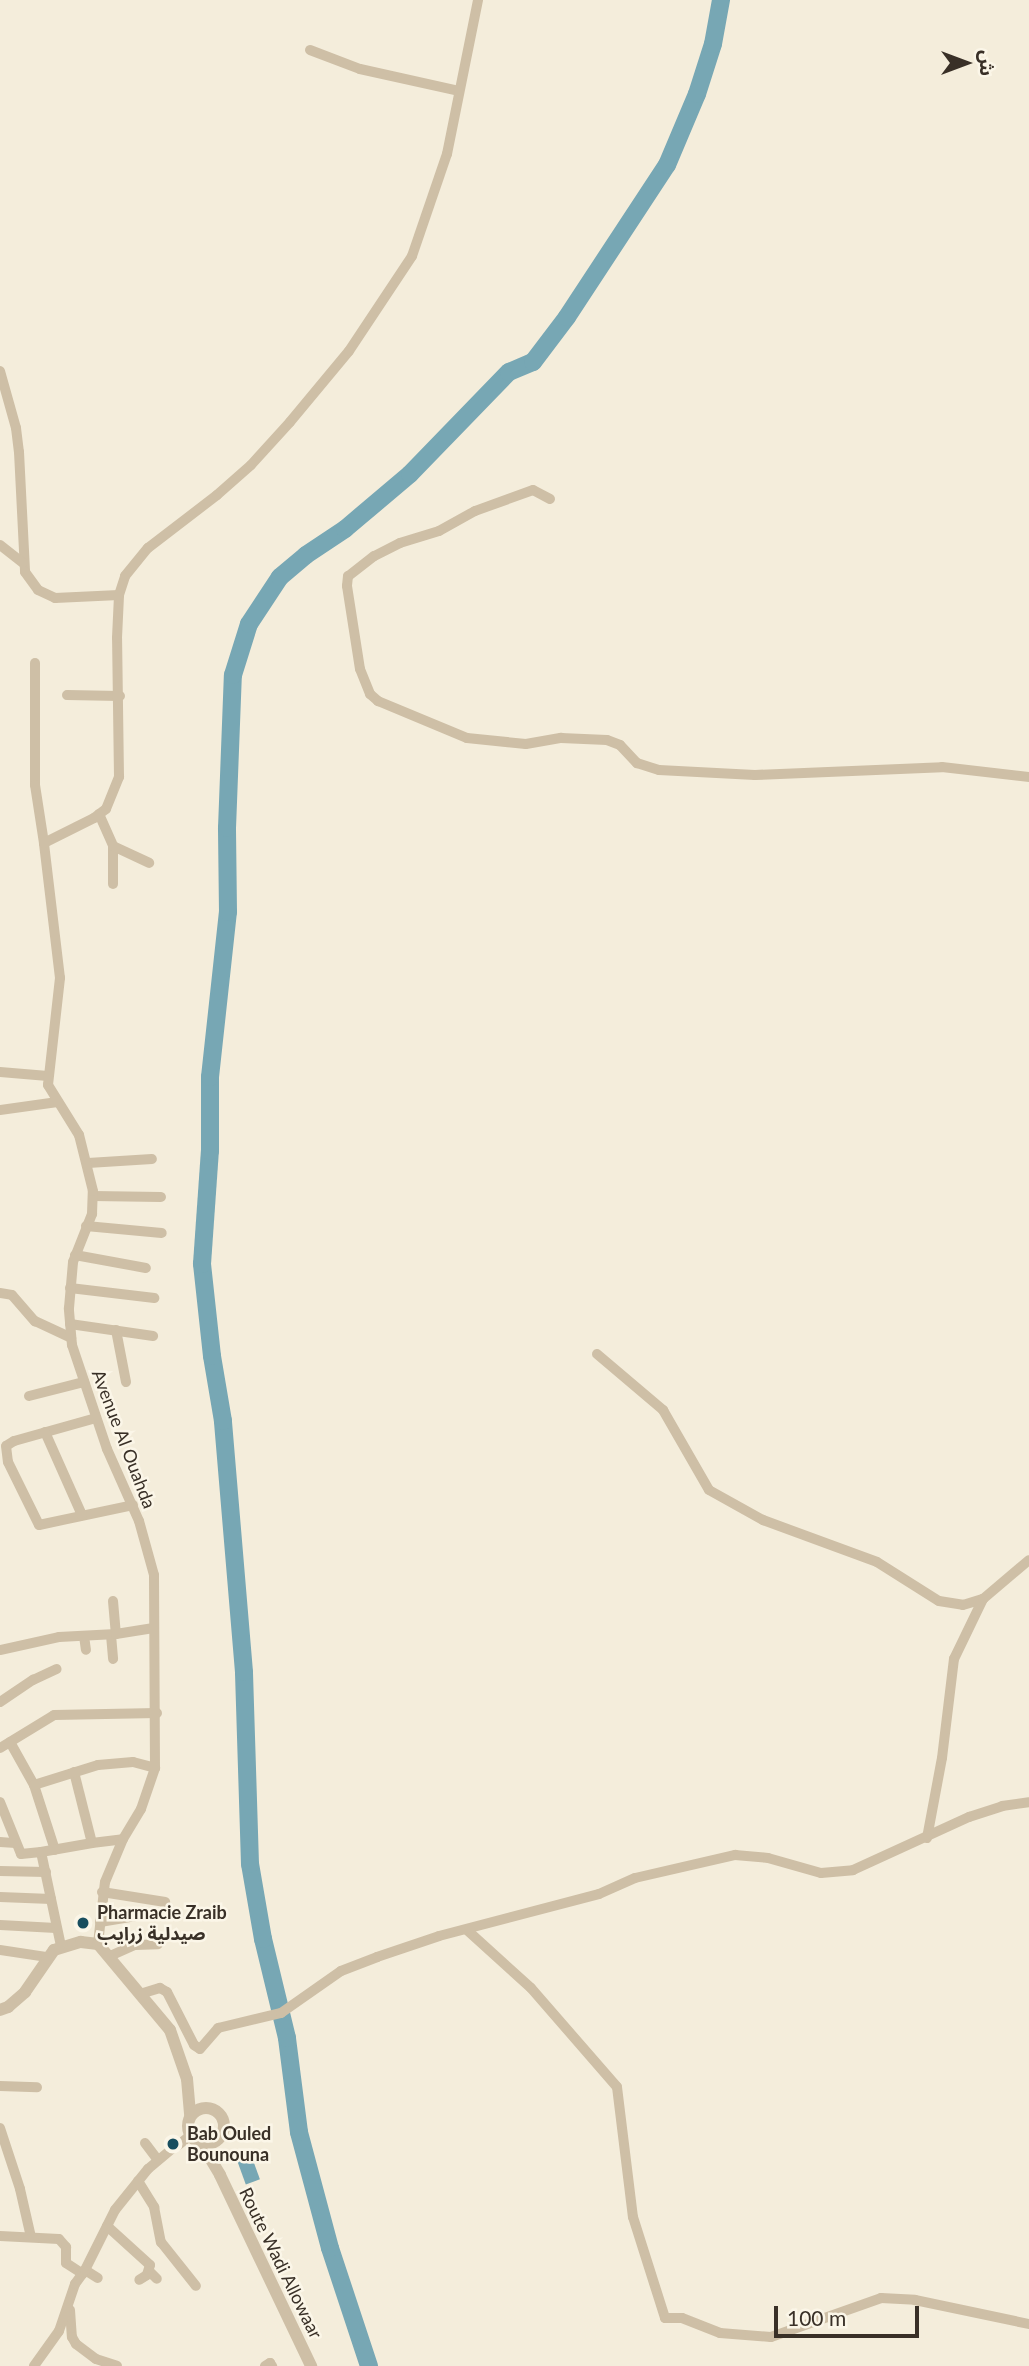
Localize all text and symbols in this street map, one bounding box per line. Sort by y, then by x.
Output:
north arrow [931,28,1001,98]
text: ش [976,50,999,76]
street label: Avenue Al Ouahda [87,1366,161,1512]
place label: Pharmacie Zraib صيدلية زرايب [97,1902,227,1944]
marker: Pharmacie Zraib صيدلية زرايب [75,1915,91,1931]
place label: Bab Ouled Bounouna [187,2123,271,2166]
marker: Bab Ouled Bounouna [165,2136,181,2152]
street label: Route Wadi Allowaar [235,2184,327,2342]
scale bar [777,2292,922,2336]
text: 100 m [787,2305,846,2330]

